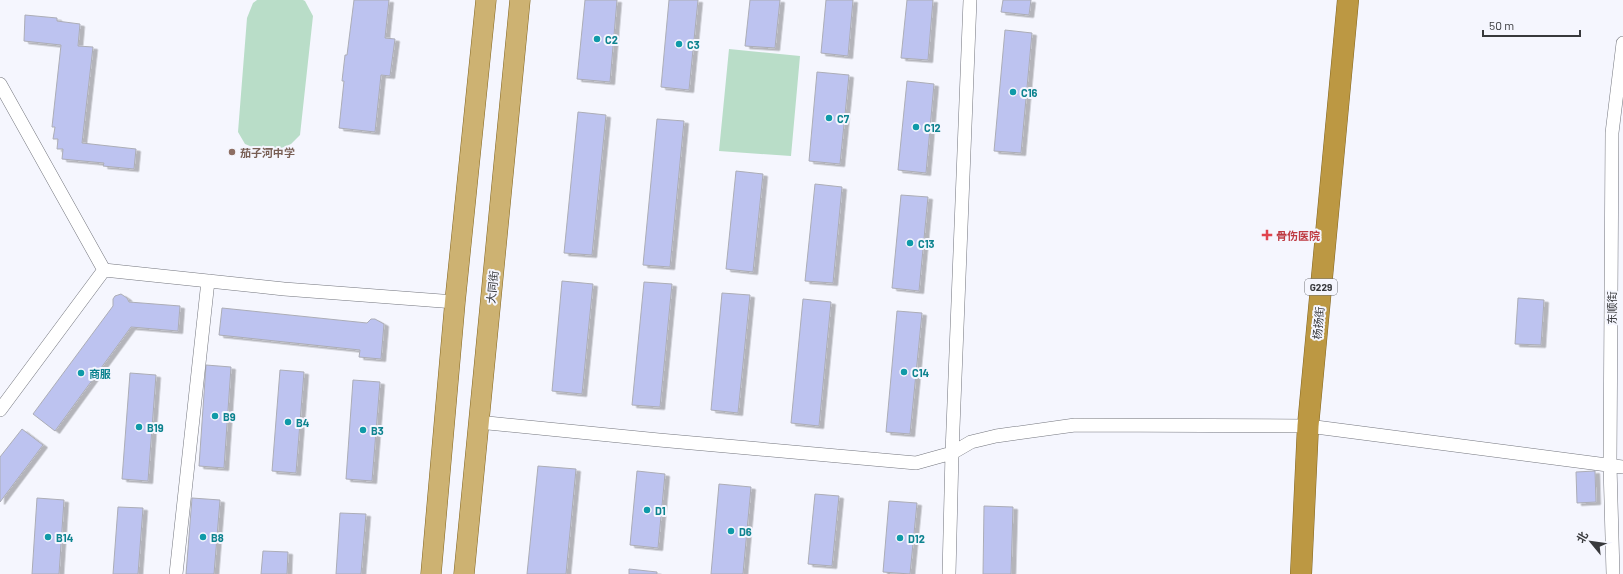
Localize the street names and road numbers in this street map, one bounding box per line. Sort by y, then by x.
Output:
street label: 大同街 [484,270,500,304]
road number: G229 [1305,279,1337,295]
street label: 东顺街 [1605,292,1618,325]
street label: 杨扬街 [1310,306,1326,340]

